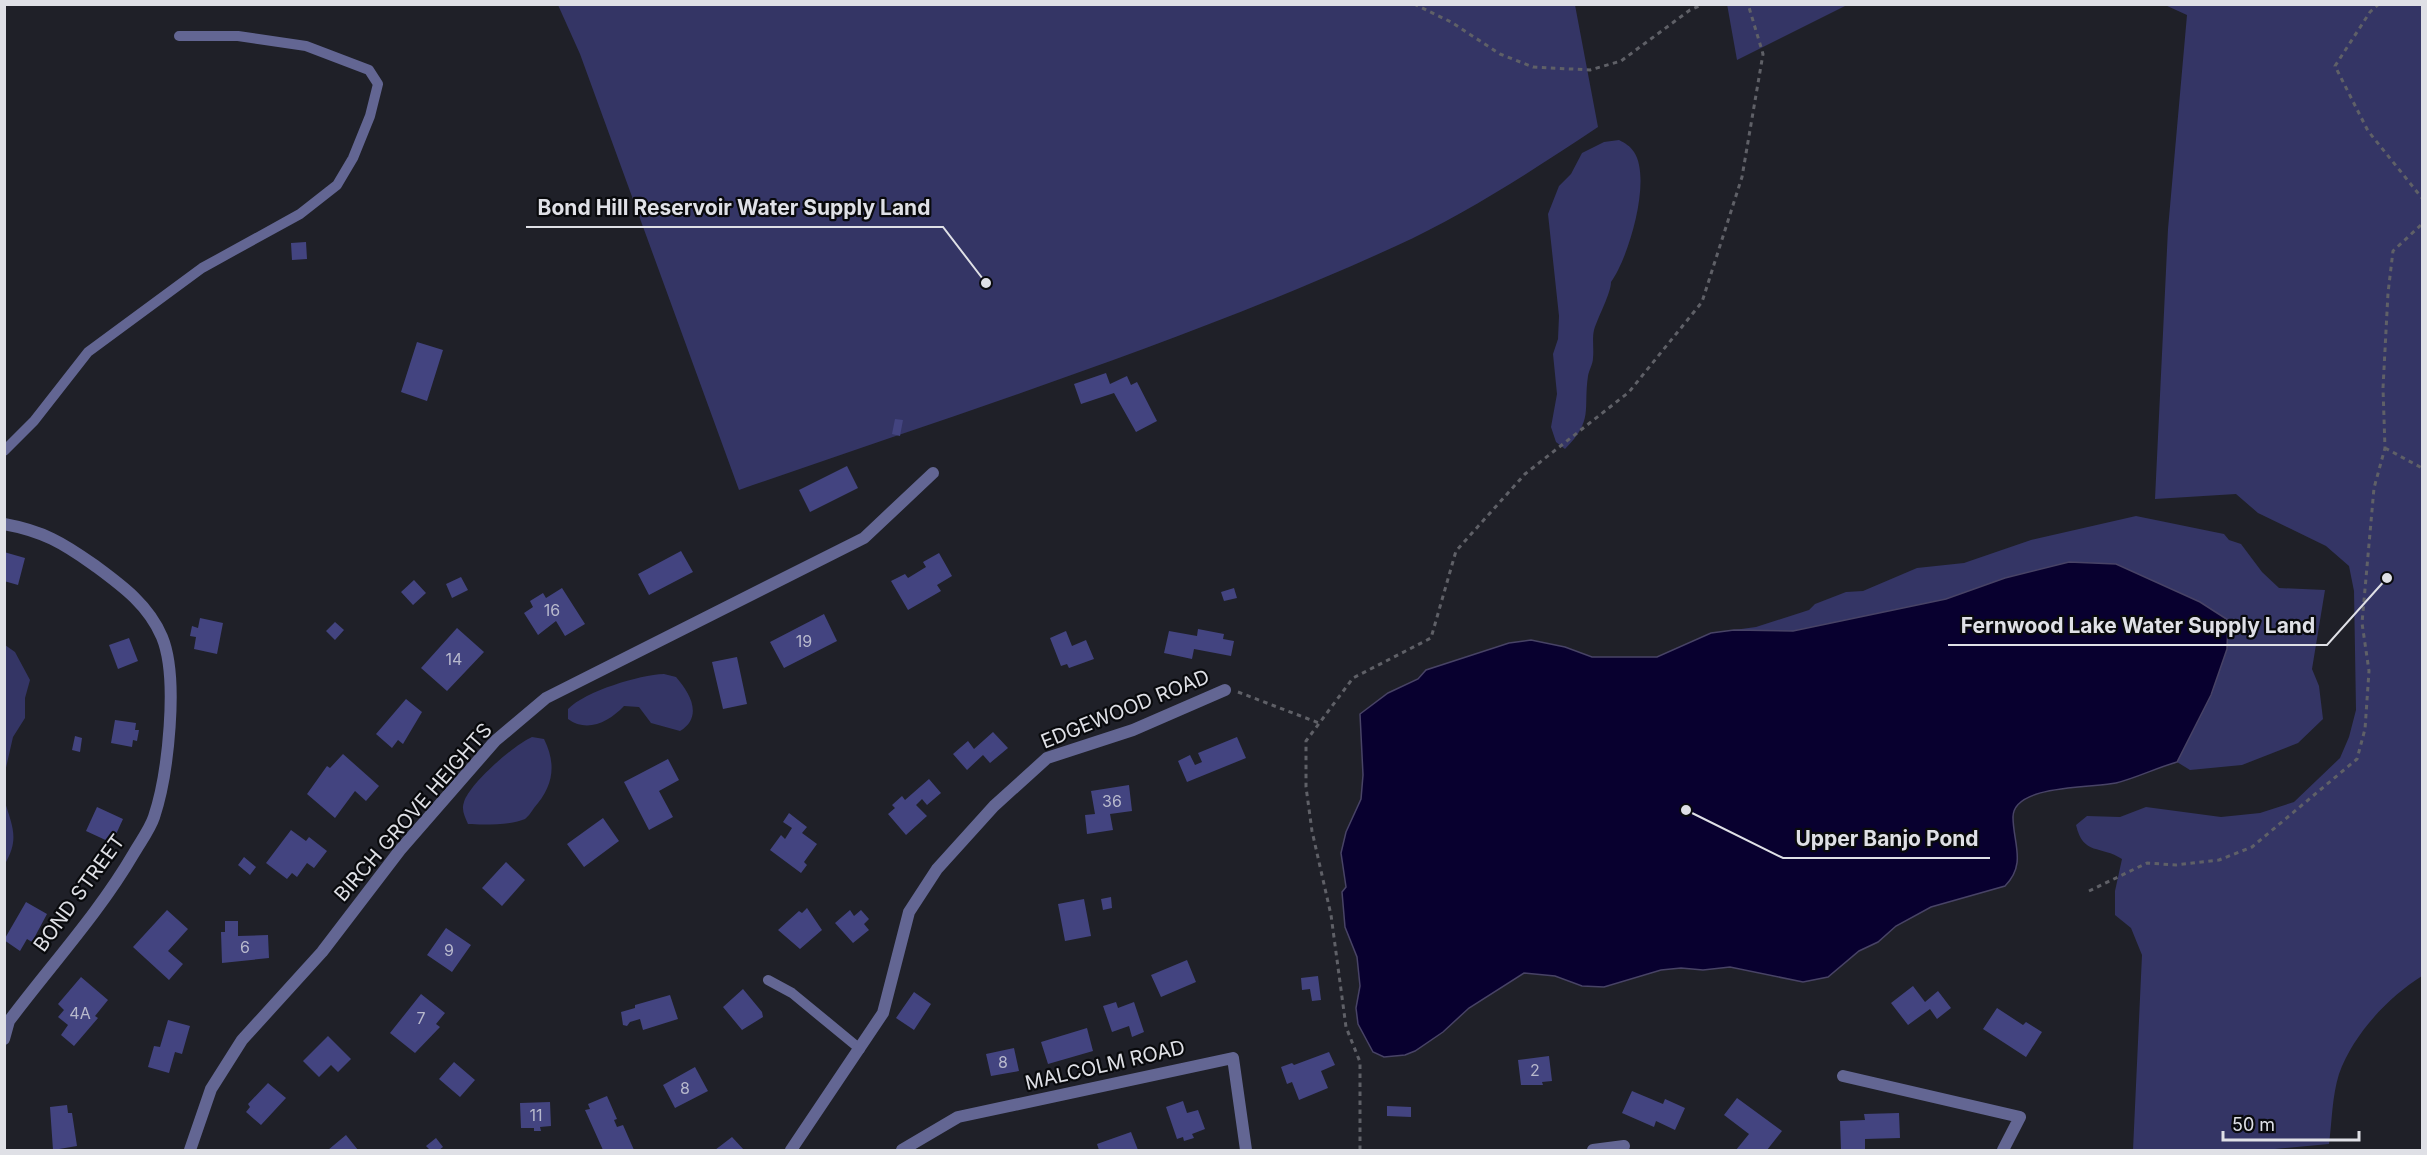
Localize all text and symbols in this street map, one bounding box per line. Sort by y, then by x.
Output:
callout: Bond Hill Reservoir Water Supply Land [526,188,943,227]
text: Bond Hill Reservoir Water Supply Land [538,195,930,220]
house number: 16 [544,600,560,620]
callout: Fernwood Lake Water Supply Land [1948,606,2327,645]
text: Fernwood Lake Water Supply Land [1961,613,2315,638]
house number: 19 [796,631,812,651]
house number: 14 [446,649,462,669]
street label: EDGEWOOD ROAD [1037,664,1213,754]
street label: BIRCH GROVE HEIGHTS [329,718,497,906]
house number: 36 [1102,791,1122,811]
callout: Upper Banjo Pond [1783,819,1990,858]
text: Upper Banjo Pond [1795,826,1979,851]
street label: BOND STREET [28,830,130,956]
house number: 6 [240,937,250,957]
house number: 9 [444,940,454,960]
house number: 4A [69,1003,91,1023]
house number: 7 [416,1008,426,1028]
street label: MALCOLM ROAD [1023,1035,1187,1095]
house number: 8 [998,1052,1008,1072]
house number: 2 [1530,1060,1540,1080]
house number: 8 [680,1078,690,1098]
scale bar [2223,1104,2360,1142]
house number: 11 [529,1105,543,1125]
text: 50 m [2232,1114,2275,1135]

